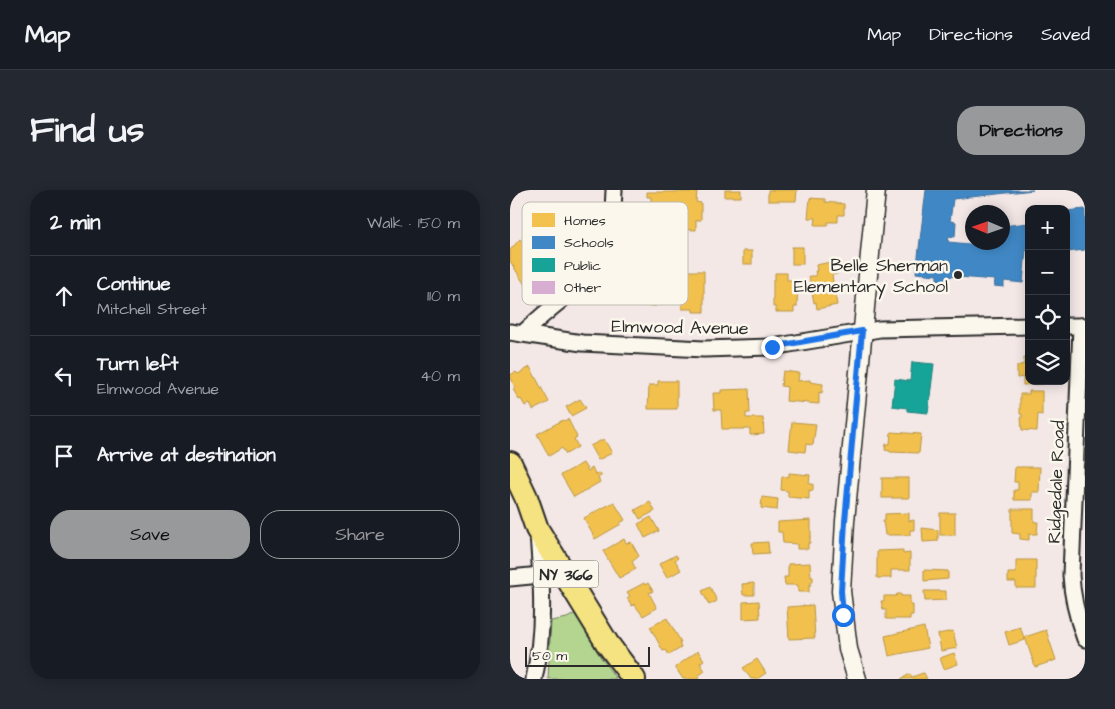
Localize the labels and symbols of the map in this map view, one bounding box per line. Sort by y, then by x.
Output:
legend [522,202,688,305]
north arrow [965,205,1010,250]
text: Homes [564,211,606,231]
text: Schools [564,233,614,253]
place label: Belle Sherman Elementary School [794,253,948,300]
text: Public [564,256,601,276]
marker: Belle Sherman Elementary School [952,269,964,281]
text: Other [564,278,602,298]
street label: Elmwood Avenue [611,314,749,341]
route end [761,336,784,359]
street label: Ridgedale Road [1042,420,1072,544]
road number: NY 366 [533,560,598,588]
route start [832,604,855,627]
scale bar [525,644,650,667]

